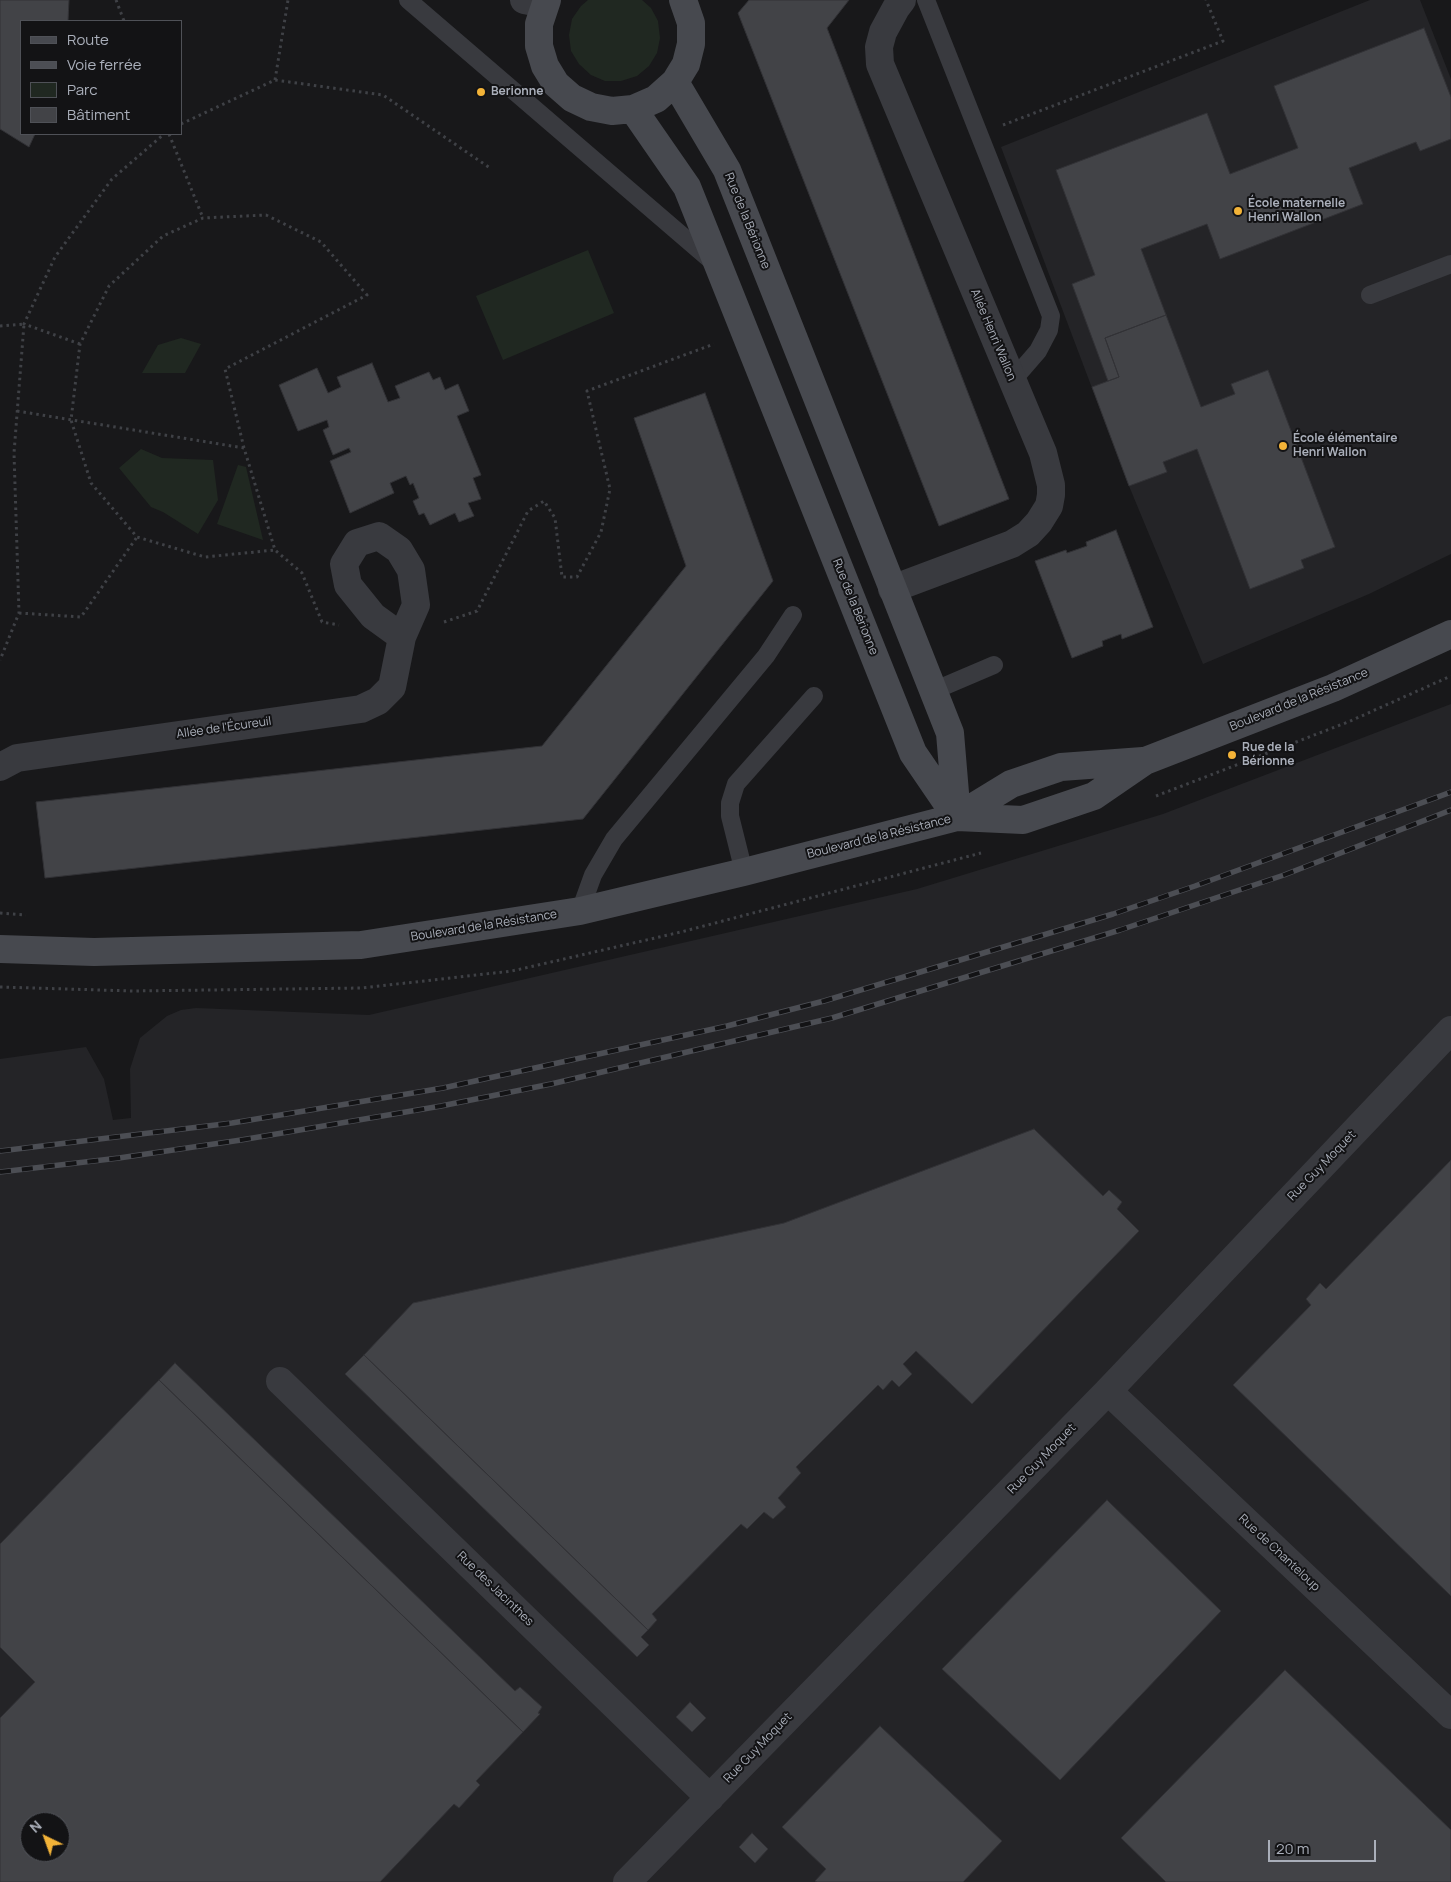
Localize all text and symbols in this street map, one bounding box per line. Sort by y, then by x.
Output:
legend [20,20,182,135]
text: Route [67,29,109,50]
text: Voie ferrée [67,54,141,75]
text: Parc [67,79,98,100]
place label: Berionne [491,85,544,99]
marker: Berionne [475,86,487,98]
text: Bâtiment [67,104,130,125]
street label: Rue de la Bérionne [721,171,773,271]
place label: École maternelle Henri Wallon [1248,197,1345,225]
marker: École maternelle Henri Wallon [1232,205,1244,217]
street label: Allée Henri Wallon [967,287,1019,383]
place label: École élémentaire Henri Wallon [1293,432,1397,460]
marker: École élémentaire Henri Wallon [1277,440,1289,452]
street label: Rue de la Bérionne [829,557,881,657]
street label: Boulevard de la Résistance [1228,666,1370,734]
street label: Allée de l'Écureuil [176,714,272,742]
place label: Rue de la Bérionne [1242,741,1295,769]
marker: Rue de la Bérionne [1226,749,1238,761]
street label: Boulevard de la Résistance [806,812,952,862]
street label: Boulevard de la Résistance [410,907,558,945]
street label: Rue Guy Moquet [1285,1128,1359,1204]
street label: Rue Guy Moquet [1005,1421,1079,1497]
street label: Rue de Chanteloup [1235,1512,1323,1594]
street label: Rue des Jacinthes [454,1549,536,1629]
street label: Rue Guy Moquet [721,1710,795,1786]
north arrow [20,1812,70,1862]
text: N [25,1816,45,1837]
scale bar [1271,1830,1378,1862]
text: 20 m [1276,1838,1309,1859]

